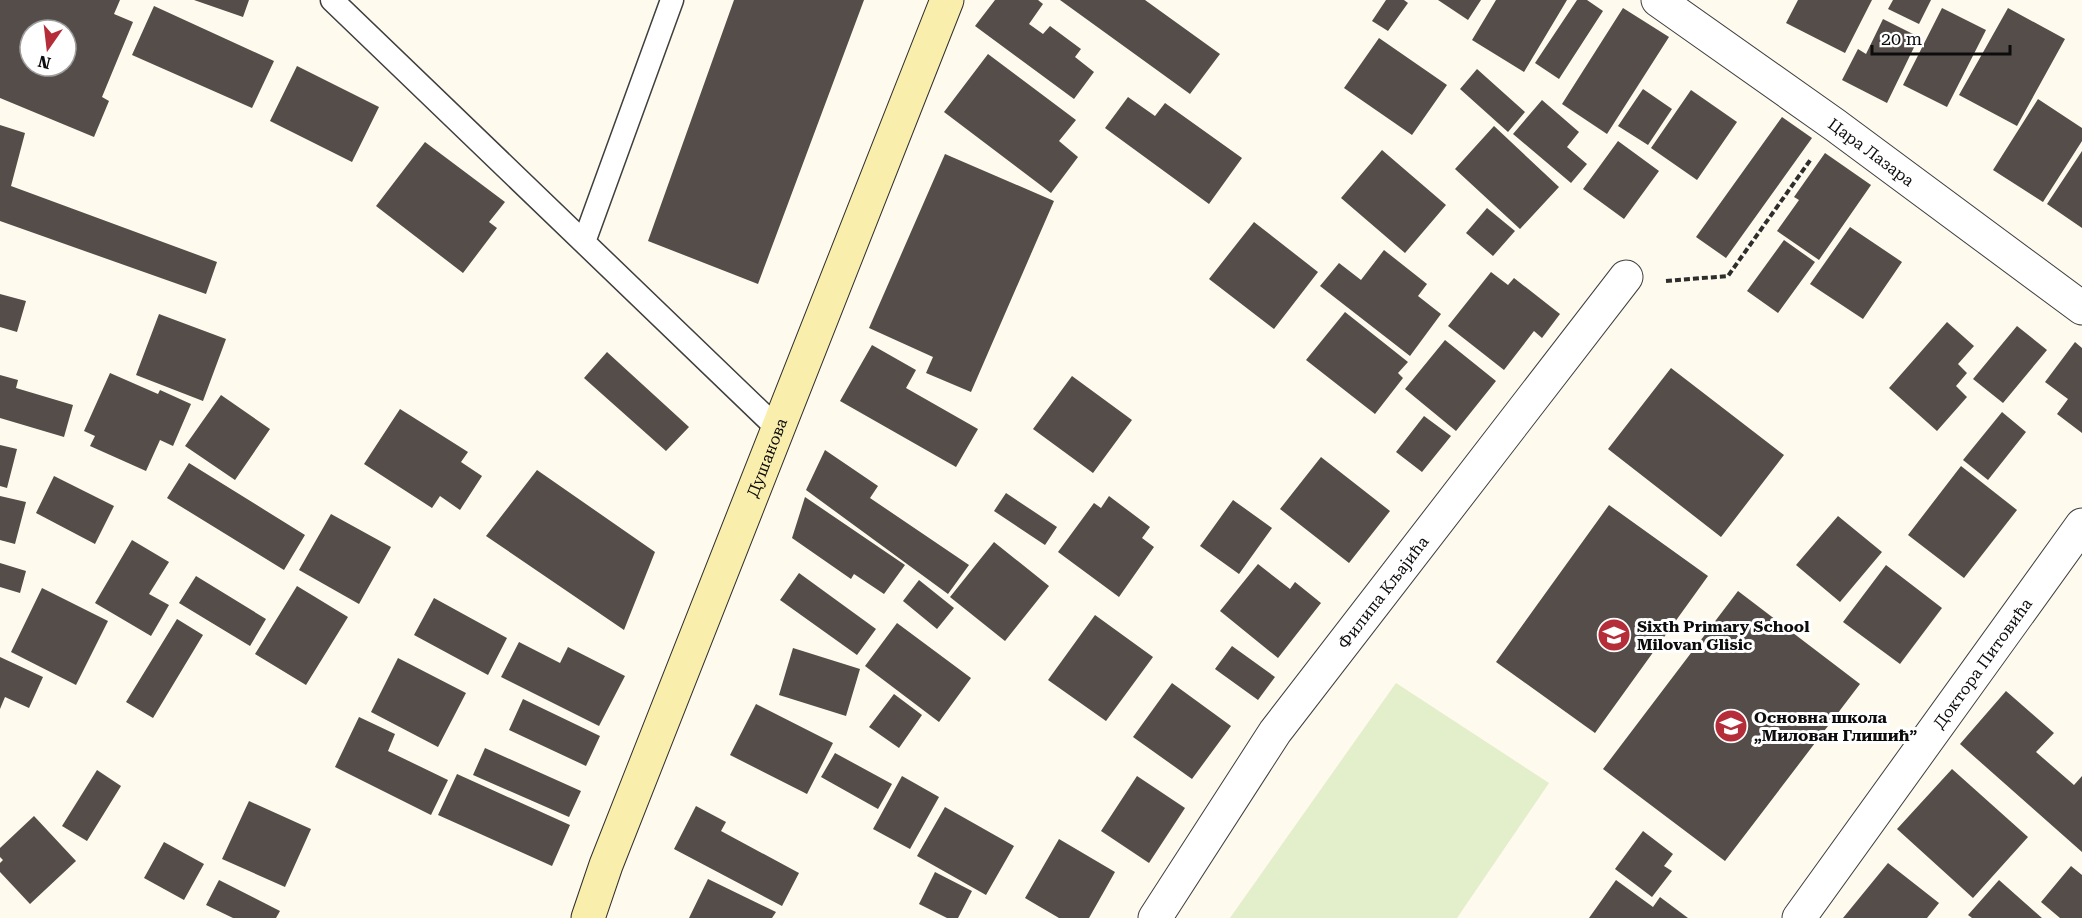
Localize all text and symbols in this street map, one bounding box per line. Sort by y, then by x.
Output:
north arrow [18,18,78,78]
scale bar [1872,18,2010,56]
text: 20 m [1881,28,1922,49]
text: N [36,51,53,73]
street label: Цара Лазара [1825,114,1918,190]
street label: Душанова [743,415,791,500]
street label: Филипа Кљајића [1334,532,1432,652]
street label: Доктора Питовића [1929,594,2036,732]
school or university icon: Sixth Primary School Milovan Glisic [1596,617,1632,653]
place label: Sixth Primary School Milovan Glisic [1637,617,1810,654]
school or university icon: Основна школа „Милован Глишић” [1713,708,1749,744]
place label: Основна школа „Милован Глишић” [1754,708,1917,745]

